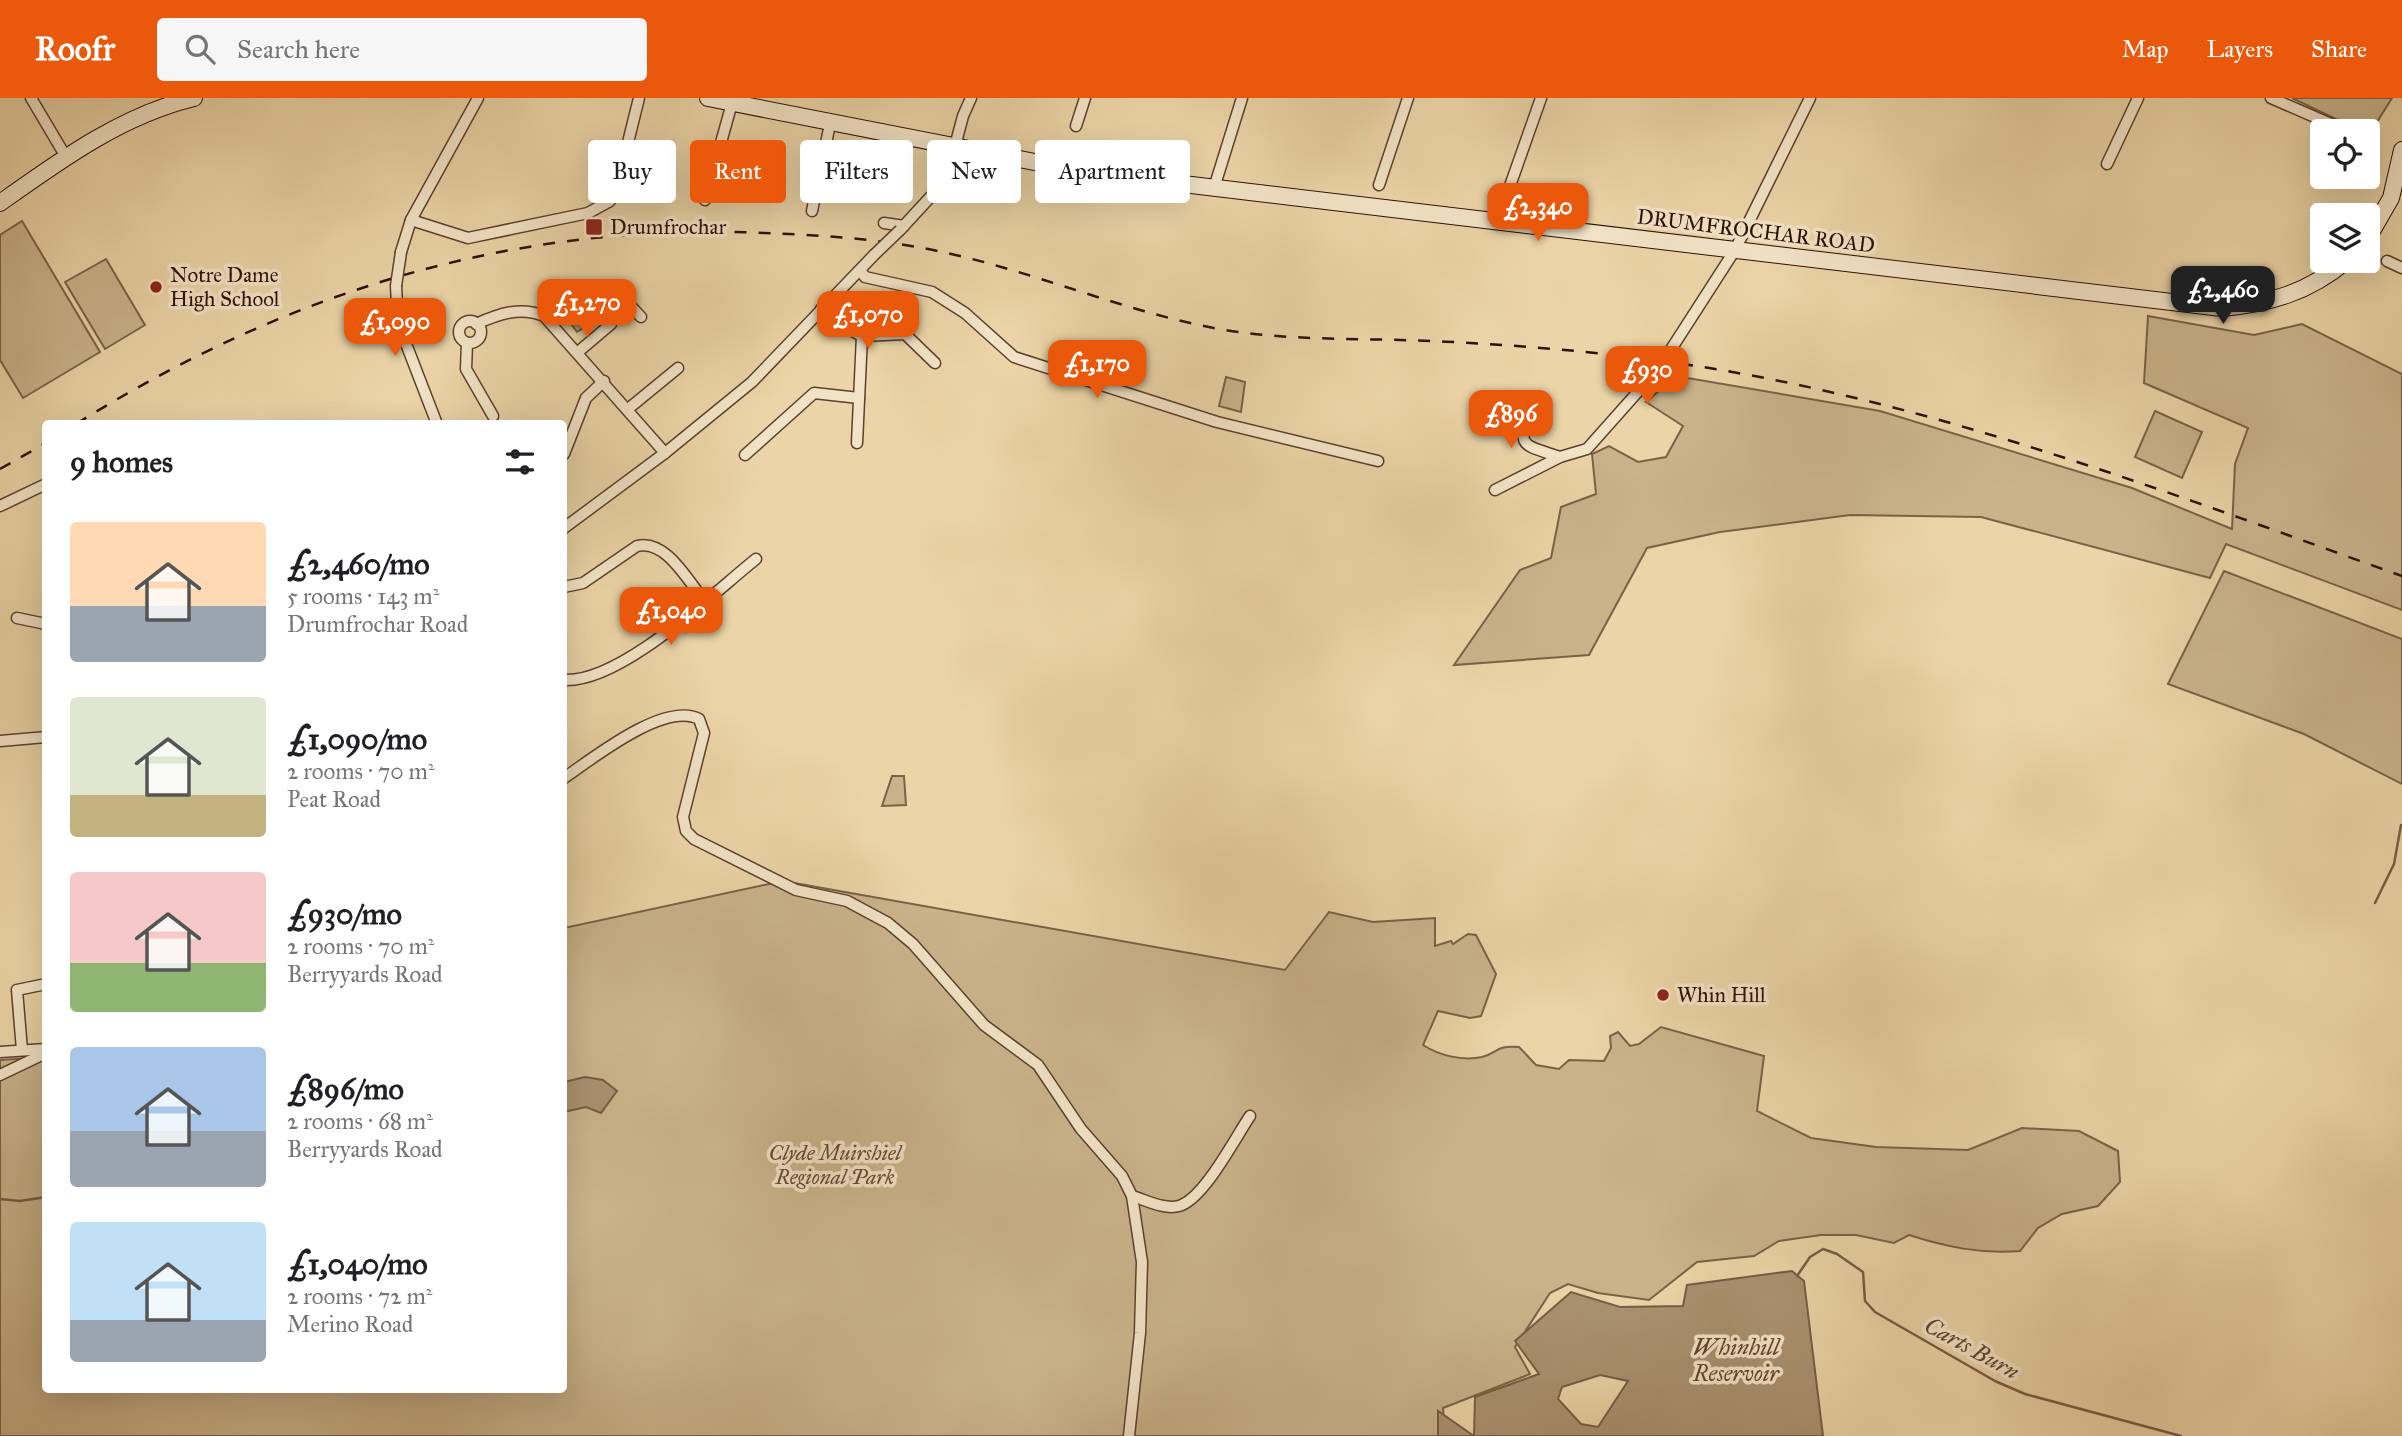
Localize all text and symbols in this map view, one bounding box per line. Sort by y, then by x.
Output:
search box [157,18,647,81]
text: Roofr [35,29,115,69]
icon: search [181,30,219,68]
text: Search here [237,33,360,65]
text: Map [2122,34,2169,64]
text: Layers [2207,34,2273,64]
text: Share [2311,34,2367,64]
map controls [2310,119,2380,273]
button: locate [2310,119,2380,189]
chip: Buy [588,140,676,203]
chip: Rent [690,140,786,203]
chip: Filters [800,140,913,203]
chip: New [927,140,1021,203]
chip: Apartment [1035,140,1190,203]
pin: £2,340 [1481,184,1595,243]
text: £2,340 [1503,192,1573,220]
button: layers [2310,203,2380,273]
street label: DRUMFROCHAR ROAD [1636,204,1876,258]
place label: Drumfrochar [610,214,726,240]
marker: Drumfrochar [584,217,604,237]
place label: Notre Dame High School [170,262,280,312]
pin: £2,460 [2166,266,2280,326]
text: £2,460 [2187,275,2259,303]
marker: Notre Dame High School [148,279,164,295]
pin: £1,270 [530,280,644,339]
text: £1,270 [553,288,621,316]
pin: £1,070 [811,292,925,351]
pin: £1,090 [338,299,452,358]
text: £1,070 [833,300,903,328]
text: £1,090 [360,307,430,335]
pin: £1,170 [1040,341,1154,400]
pin: £930 [1606,346,1688,406]
text: £1,170 [1064,349,1130,377]
text: £930 [1622,355,1672,383]
pin: £896 [1470,390,1552,450]
text: £896 [1485,399,1537,427]
icon: filters [501,443,539,481]
text: 9 homes [70,444,173,480]
text: £2,460/mo [287,546,430,582]
icon: home [126,550,210,634]
text: 5 rooms · 143 m² [287,582,439,610]
pin: £1,040 [614,588,728,647]
text: £1,040 [636,596,706,624]
text: Drumfrochar Road [287,610,468,638]
text: £1,090/mo [287,721,427,757]
icon: home [126,725,210,809]
text: 2 rooms · 70 m² [287,757,435,785]
text: Peat Road [287,785,381,813]
text: £930/mo [287,896,402,932]
icon: home [126,900,210,984]
text: 2 rooms · 70 m² [287,932,435,960]
text: Berryyards Road [287,960,443,988]
place label: Whin Hill [1677,982,1766,1008]
marker: Whin Hill [1655,987,1671,1003]
text: £896/mo [287,1071,404,1107]
icon: home [126,1075,210,1159]
text: 2 rooms · 68 m² [287,1107,433,1135]
text: Berryyards Road [287,1135,443,1163]
park label: Clyde Muirshiel Regional Park [769,1140,904,1190]
text: £1,040/mo [287,1246,428,1282]
icon: home [126,1250,210,1334]
text: 2 rooms · 72 m² [287,1282,432,1310]
text: Merino Road [287,1310,413,1338]
water label: Carts Burn [1920,1311,2024,1385]
water label: Whinhill Reservoir [1692,1333,1781,1387]

